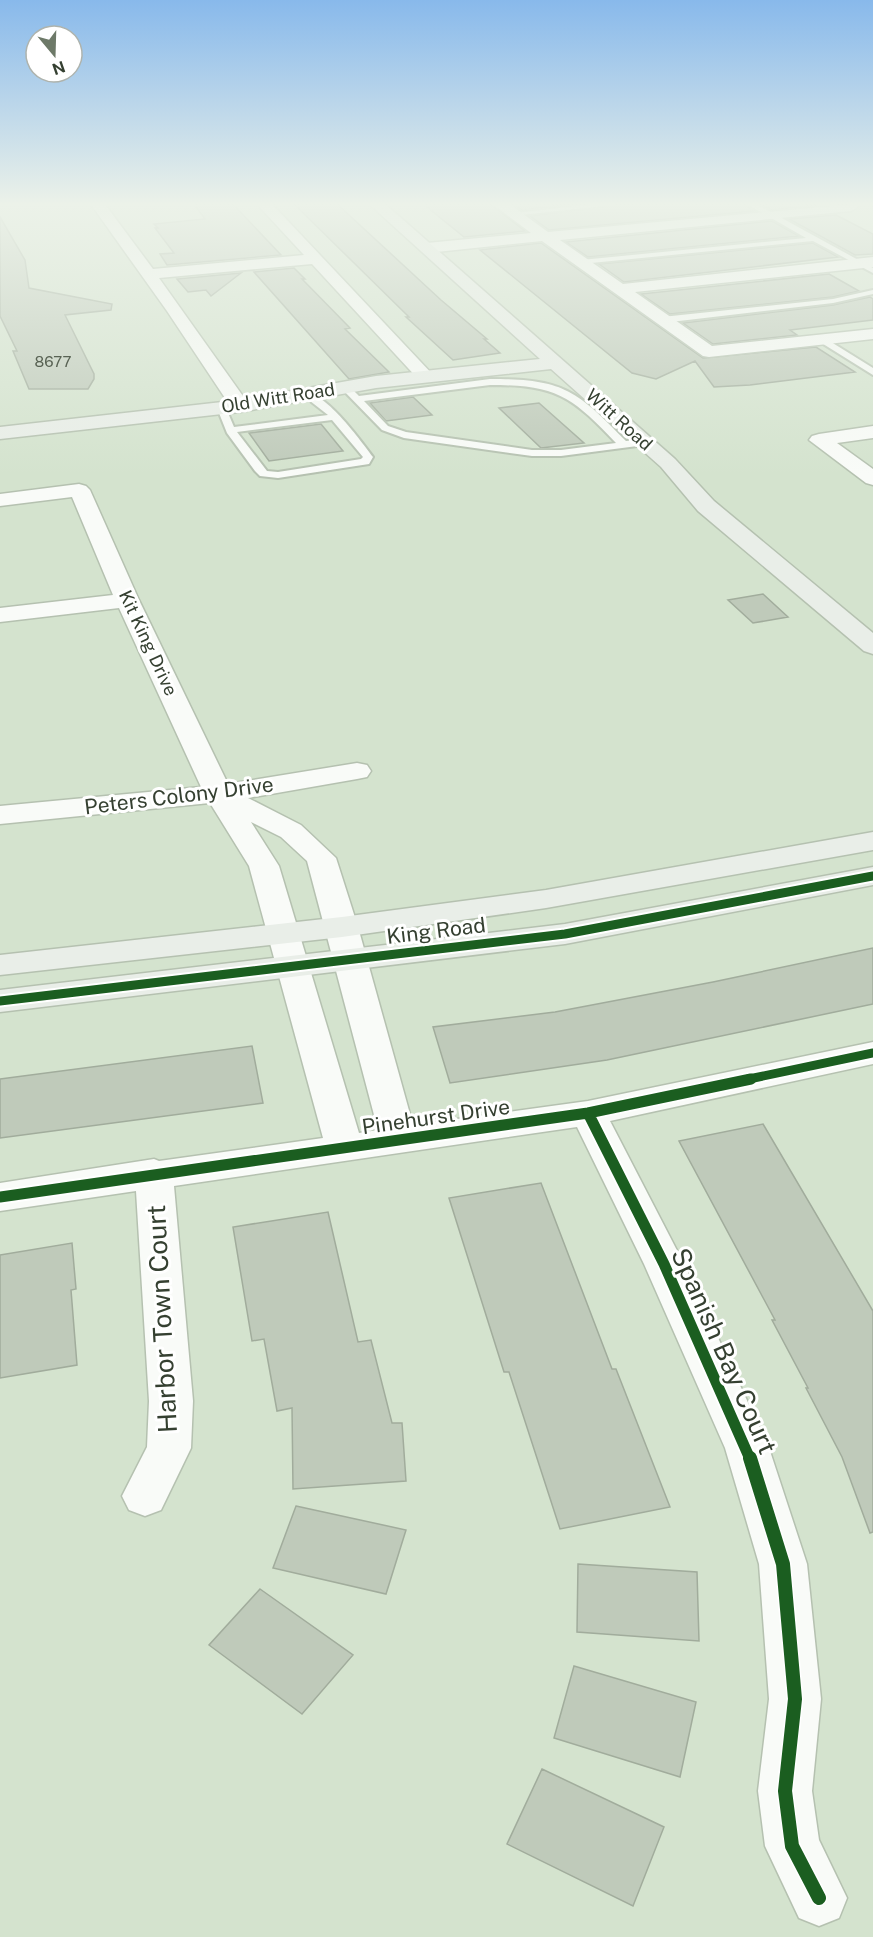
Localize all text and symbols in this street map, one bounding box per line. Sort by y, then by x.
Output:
north arrow [24,24,84,84]
text: N [50,57,68,79]
house number: 8677 [35,353,71,370]
street label: Old Witt Road [220,378,336,417]
street label: Witt Road [582,384,657,455]
street label: Kit King Drive [115,587,182,699]
street label: Peters Colony Drive [83,771,275,820]
street label: King Road [385,912,487,949]
street label: Pinehurst Drive [360,1094,512,1139]
street label: Harbor Town Court [140,1204,183,1434]
street label: Spanish Bay Court [665,1243,784,1459]

